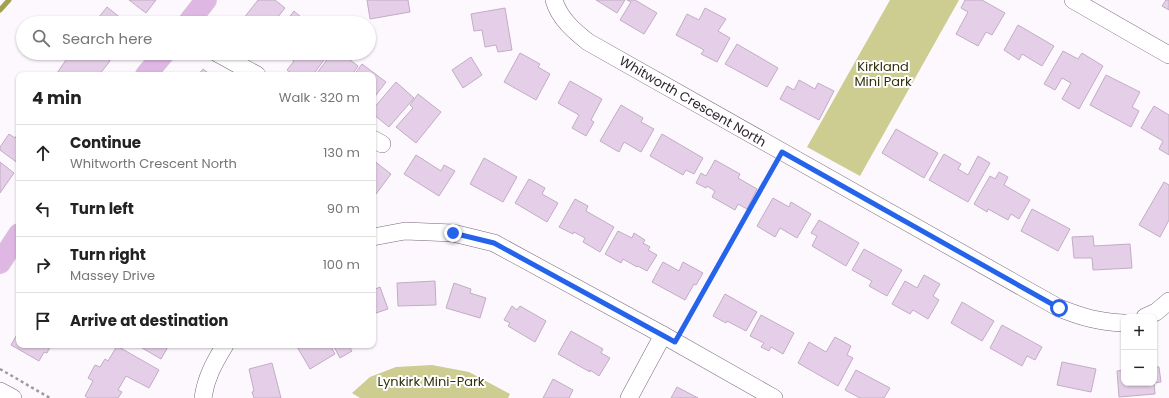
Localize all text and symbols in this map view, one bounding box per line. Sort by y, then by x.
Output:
search box [16,16,376,60]
icon: search [30,27,52,49]
text: Search here [62,28,152,49]
street label: Whitworth Crescent North [616,51,770,151]
park label: Kirkland Mini Park [854,57,912,91]
text: 4 min [32,86,82,110]
text: Walk · 320 m [279,88,360,107]
text: Continue [70,132,141,153]
icon: ahead [32,142,54,164]
text: 130 m [323,143,360,162]
text: Whitworth Crescent North [70,154,237,173]
icon: left [32,198,54,220]
text: Turn left [70,198,134,219]
text: 90 m [327,199,360,218]
route end [444,224,462,242]
text: Turn right [70,244,146,265]
icon: right [32,254,54,276]
text: 100 m [323,255,360,274]
text: Massey Drive [70,266,155,285]
route start [1050,299,1068,317]
icon: arrive [32,310,54,332]
text: Arrive at destination [70,310,228,331]
map controls [1121,314,1157,386]
button: + [1121,314,1157,350]
button: − [1121,350,1157,386]
park label: Lynkirk Mini-Park [377,372,485,391]

